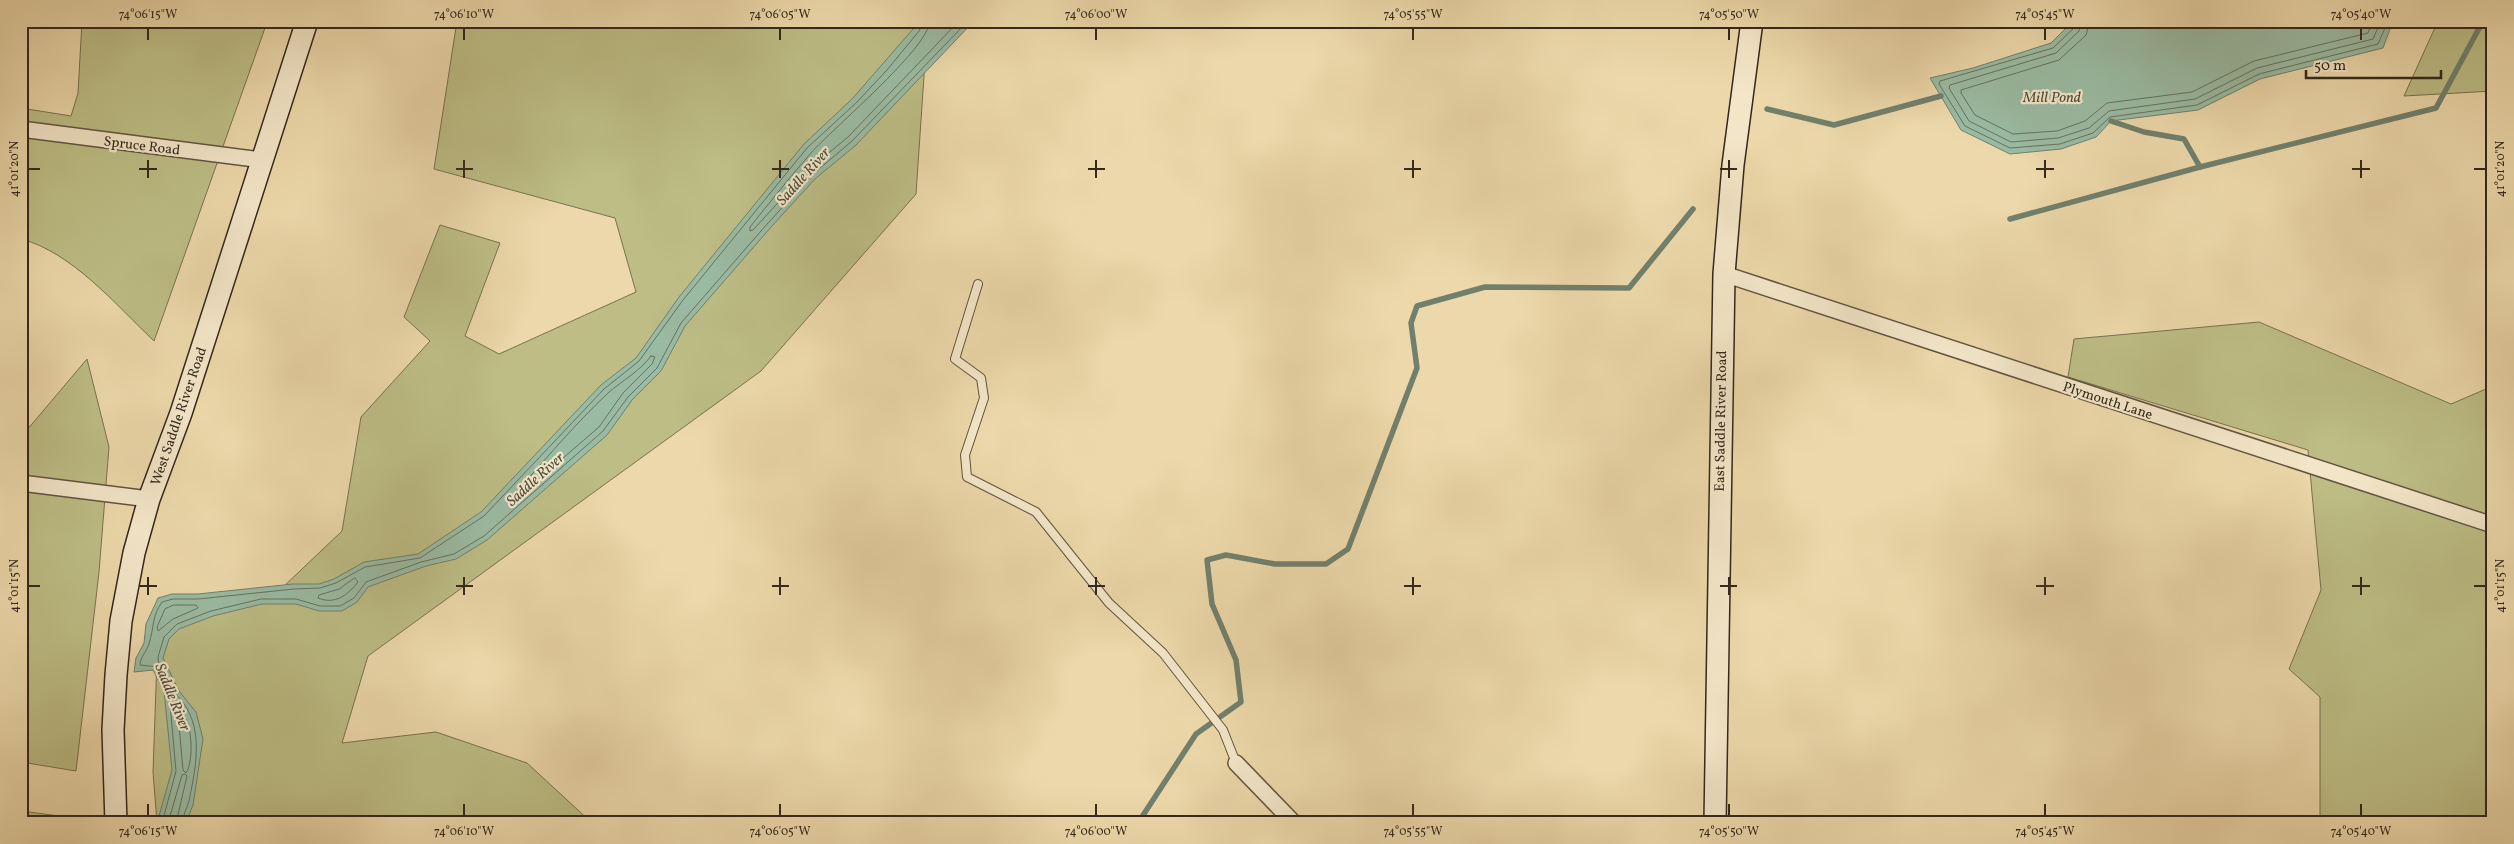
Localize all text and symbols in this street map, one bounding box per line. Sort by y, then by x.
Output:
text: 74°06'15"W [119,7,177,23]
text: 74°06'10"W [434,7,494,23]
text: 74°06'05"W [750,7,810,23]
text: 74°06'00"W [1065,7,1127,23]
text: 74°05'55"W [1383,7,1443,23]
text: 74°05'50"W [1699,7,1759,23]
text: 74°05'45"W [2015,7,2075,23]
text: 74°05'40"W [2331,7,2391,23]
scale bar [2306,48,2442,80]
text: 50 m [2314,56,2346,77]
water label: Mill Pond [2022,88,2081,109]
street label: Spruce Road [103,132,181,161]
text: 41°01'20"N [7,141,23,197]
text: 41°01'20"N [2493,141,2509,197]
water label: Saddle River [772,143,836,211]
street label: West Saddle River Road [147,345,212,488]
street label: East Saddle River Road [1711,350,1732,492]
street label: Plymouth Lane [2060,378,2155,425]
water label: Saddle River [502,448,570,512]
text: 41°01'15"N [7,559,23,613]
text: 41°01'15"N [2493,559,2509,613]
water label: Saddle River [148,660,195,735]
text: 74°06'15"W [119,824,177,840]
text: 74°06'10"W [434,824,494,840]
text: 74°06'05"W [750,824,810,840]
text: 74°06'00"W [1065,824,1127,840]
text: 74°05'55"W [1383,824,1443,840]
text: 74°05'50"W [1699,824,1759,840]
text: 74°05'45"W [2015,824,2075,840]
text: 74°05'40"W [2331,824,2391,840]

